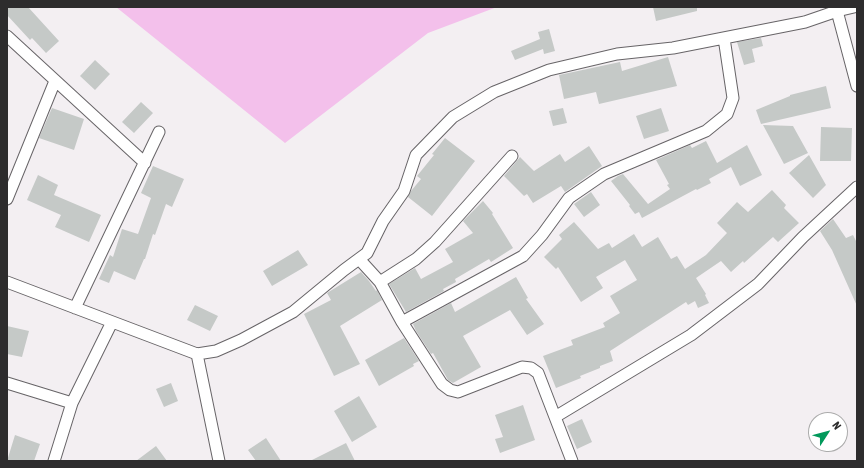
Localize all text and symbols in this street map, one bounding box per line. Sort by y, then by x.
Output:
north arrow [808,412,848,452]
text: N [830,419,844,432]

